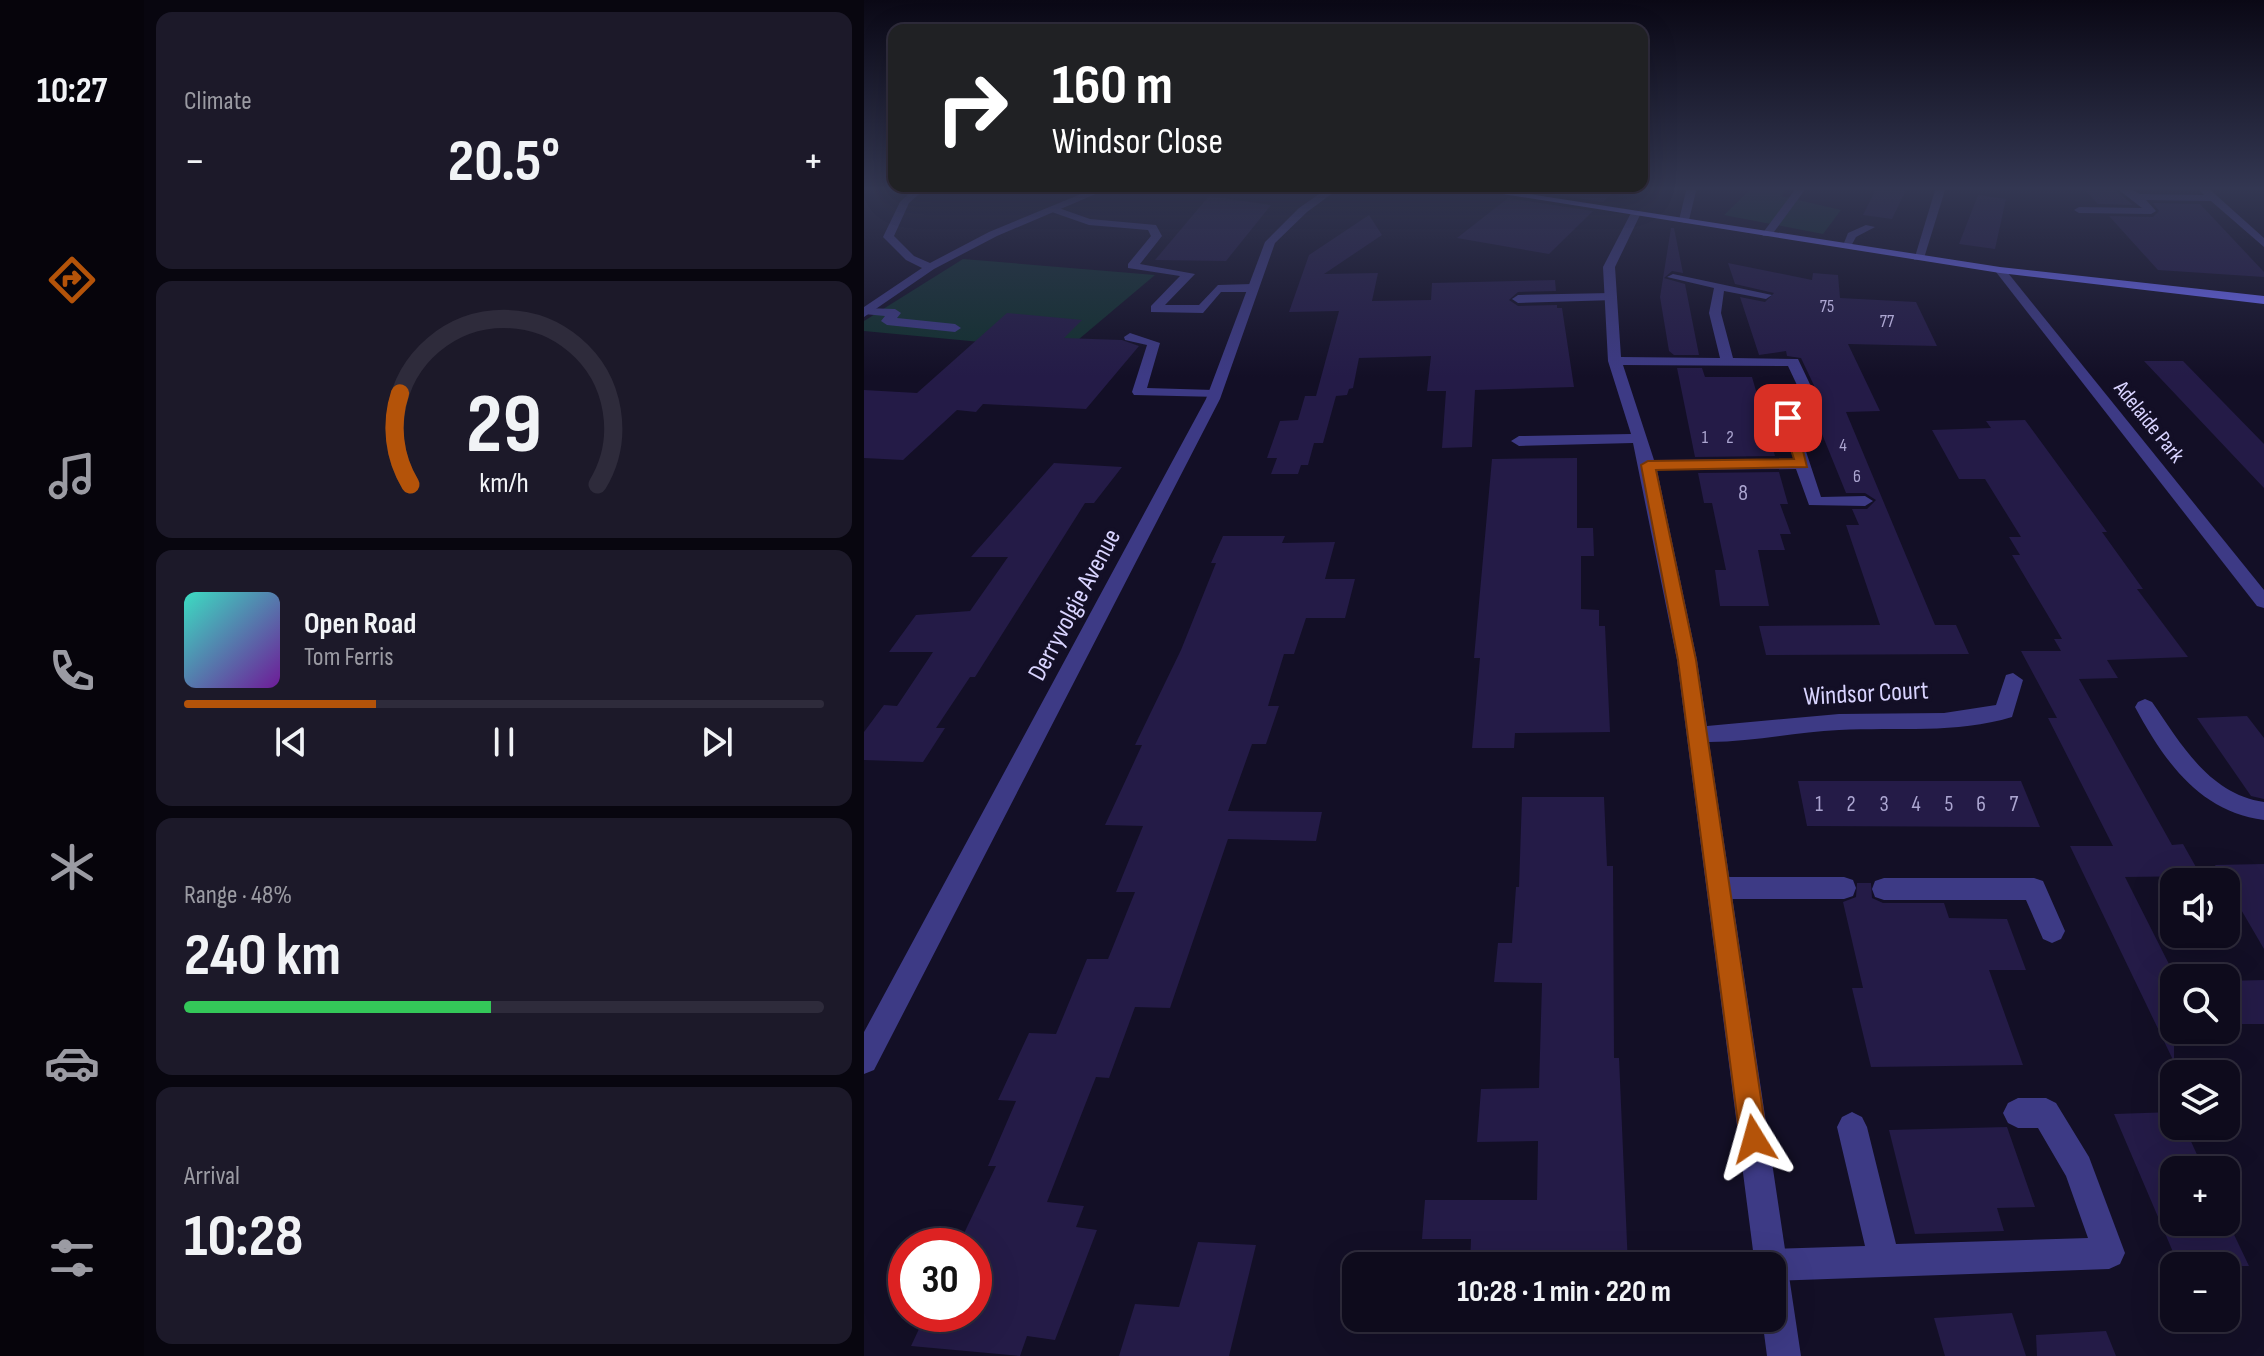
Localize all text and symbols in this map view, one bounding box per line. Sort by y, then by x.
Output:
text: 160 m [1052,53,1173,120]
icon: right [920,56,1024,160]
text: 10:27 [37,70,107,113]
text: Climate [184,86,252,117]
text: Windsor Close [1052,121,1223,164]
text: 20.5° [448,126,560,198]
text: − [184,135,206,188]
text: + [802,135,824,188]
icon: directions [44,252,100,308]
house number: 75 [1820,296,1834,317]
house number: 77 [1880,311,1895,332]
street label: Adelaide Park [2107,375,2191,469]
text: 29 [466,376,542,476]
pin [1754,384,1822,452]
icon: arrive [1766,396,1810,440]
house number: 1 [1702,427,1709,448]
house number: 2 [1726,427,1734,448]
house number: 4 [1839,435,1847,456]
icon: music [44,448,100,504]
text: km/h [479,466,529,501]
house number: 6 [1853,466,1861,487]
house number: 8 [1738,480,1748,507]
street label: Derryvolgie Avenue [1022,524,1128,686]
text: Open Road [304,606,416,642]
text: Tom Ferris [304,642,394,673]
icon: phone [44,643,100,699]
street label: Windsor Court [1803,675,1929,713]
icon: previous [269,720,313,764]
icon: pause [482,720,526,764]
icon: next [695,720,739,764]
house number: 1 [1815,791,1823,818]
house number: 2 [1846,791,1856,818]
house number: 3 [1879,791,1889,818]
house number: 4 [1911,791,1921,818]
house number: 5 [1945,791,1954,818]
house number: 6 [1976,791,1986,818]
house number: 7 [2010,791,2019,818]
icon: climate [44,839,100,895]
map controls [2160,868,2240,1332]
button: sound [2160,868,2240,948]
text: Range · 48% [184,880,292,911]
text: 240 km [184,920,341,992]
button: search [2160,964,2240,1044]
icon: car [44,1035,100,1091]
button: layers [2160,1060,2240,1140]
position arrow [1712,1097,1796,1181]
button: + [2160,1156,2240,1236]
text: Arrival [184,1161,240,1192]
text: 10:28 [184,1201,303,1273]
speed limit sign: 30 [888,1228,992,1332]
icon: filters [44,1230,100,1286]
button: − [2160,1252,2240,1332]
text: 10:28 · 1 min · 220 m [1457,1274,1671,1310]

